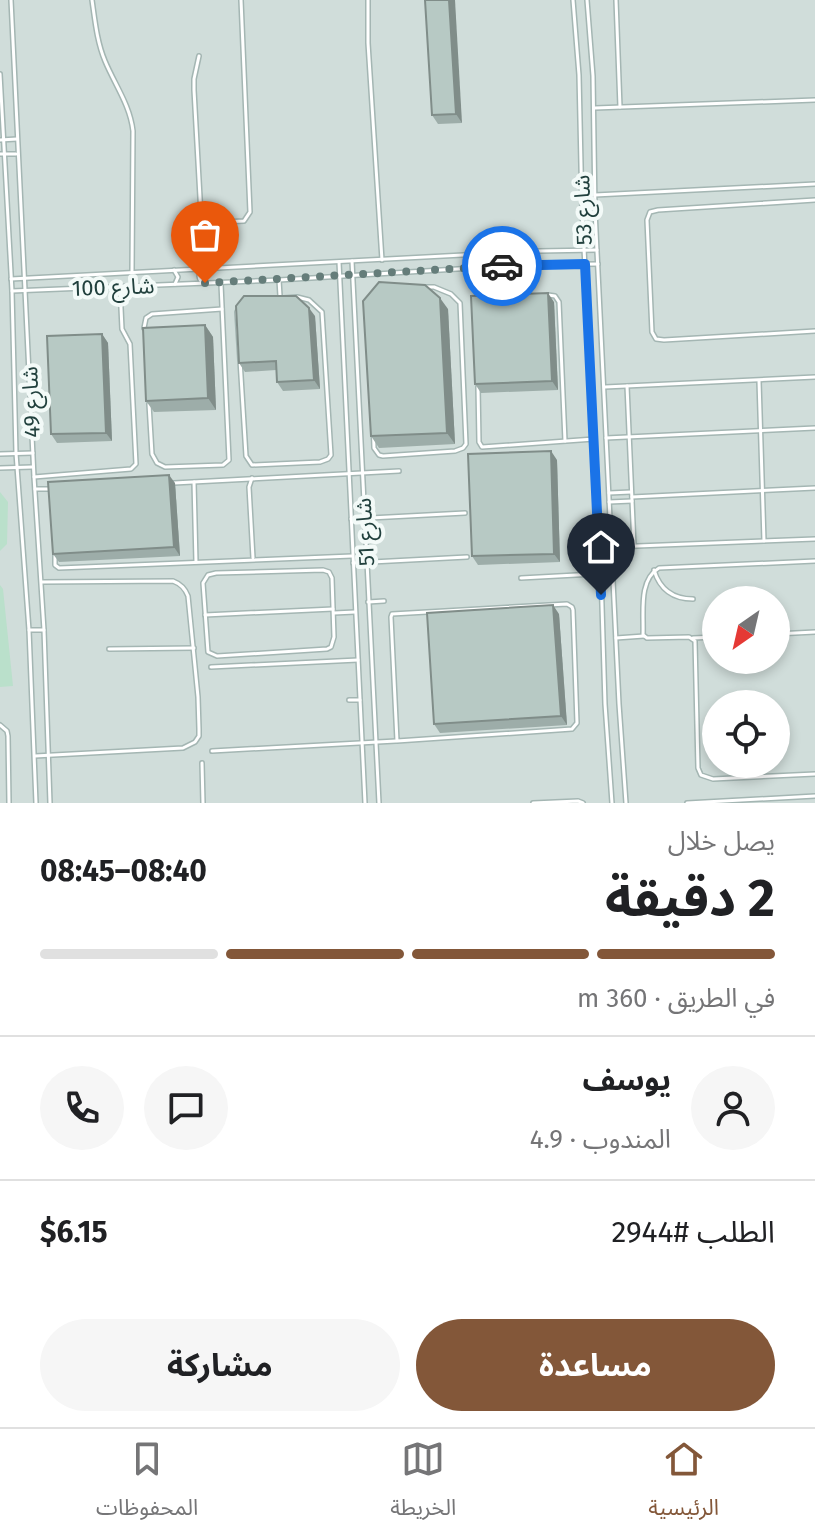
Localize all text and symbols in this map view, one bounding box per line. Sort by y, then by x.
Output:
street label: شارع 53 [568,174,601,246]
pin [171,201,239,283]
icon: bag [183,213,227,257]
courier [462,226,542,306]
icon: car [480,244,524,288]
street label: شارع 100 [71,272,155,305]
street label: شارع 49 [16,366,49,438]
street label: شارع 51 [350,497,383,567]
pin [567,513,635,595]
icon: home [579,525,623,569]
north arrow [702,586,790,674]
map controls [702,586,790,778]
button: locate [702,690,790,778]
text: يصل خلال [668,826,775,857]
text: 08:40–08:45 [40,853,207,889]
text: 2 دقيقة [605,867,775,930]
text: في الطريق · 360 m [577,983,775,1014]
text: يوسف [583,1062,671,1098]
button: phone [40,1066,124,1150]
button: chat [144,1066,228,1150]
button: person [691,1066,775,1150]
text: المندوب · 4.9 [530,1124,671,1155]
text: $6.15 [40,1214,108,1250]
text: الطلب #2944 [612,1214,775,1250]
button: مشاركة [40,1319,400,1411]
button: مساعدة [416,1319,775,1411]
tab: المحفوظات [96,1437,198,1531]
tab: الخريطة [390,1437,456,1531]
tab: الرئيسية [648,1437,719,1531]

